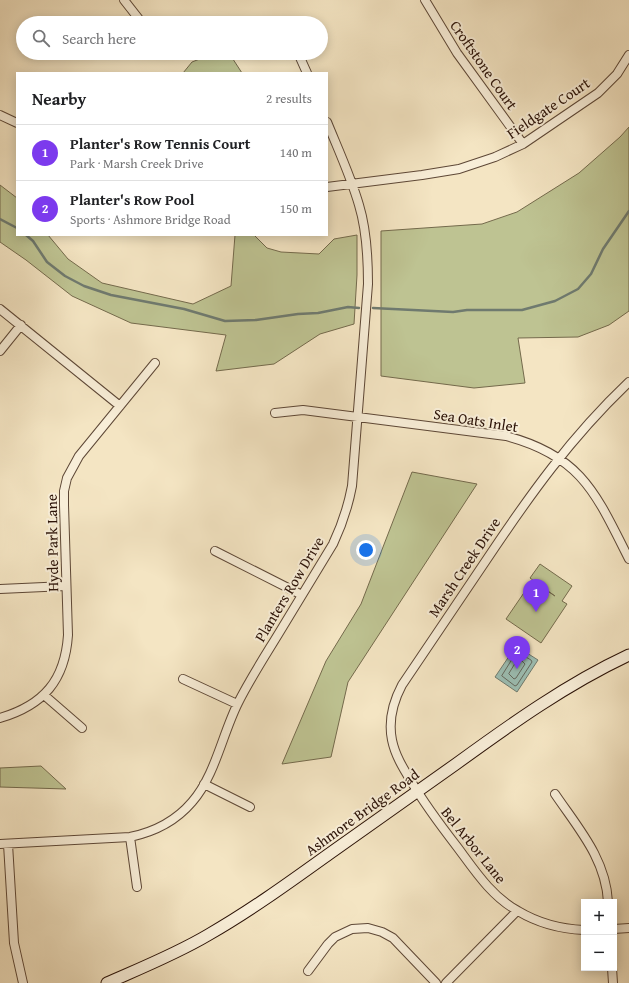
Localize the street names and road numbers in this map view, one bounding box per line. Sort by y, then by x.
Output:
street label: Croftstone Court [445,16,523,115]
street label: Fieldgate Court [502,72,594,144]
street label: Sea Oats Inlet [432,403,520,437]
street label: Hyde Park Lane [41,494,63,592]
street label: Marsh Creek Drive [423,513,505,621]
street label: Planters Row Drive [249,532,329,646]
street label: Ashmore Bridge Road [301,764,423,860]
street label: Bel Arbor Lane [437,802,511,888]

